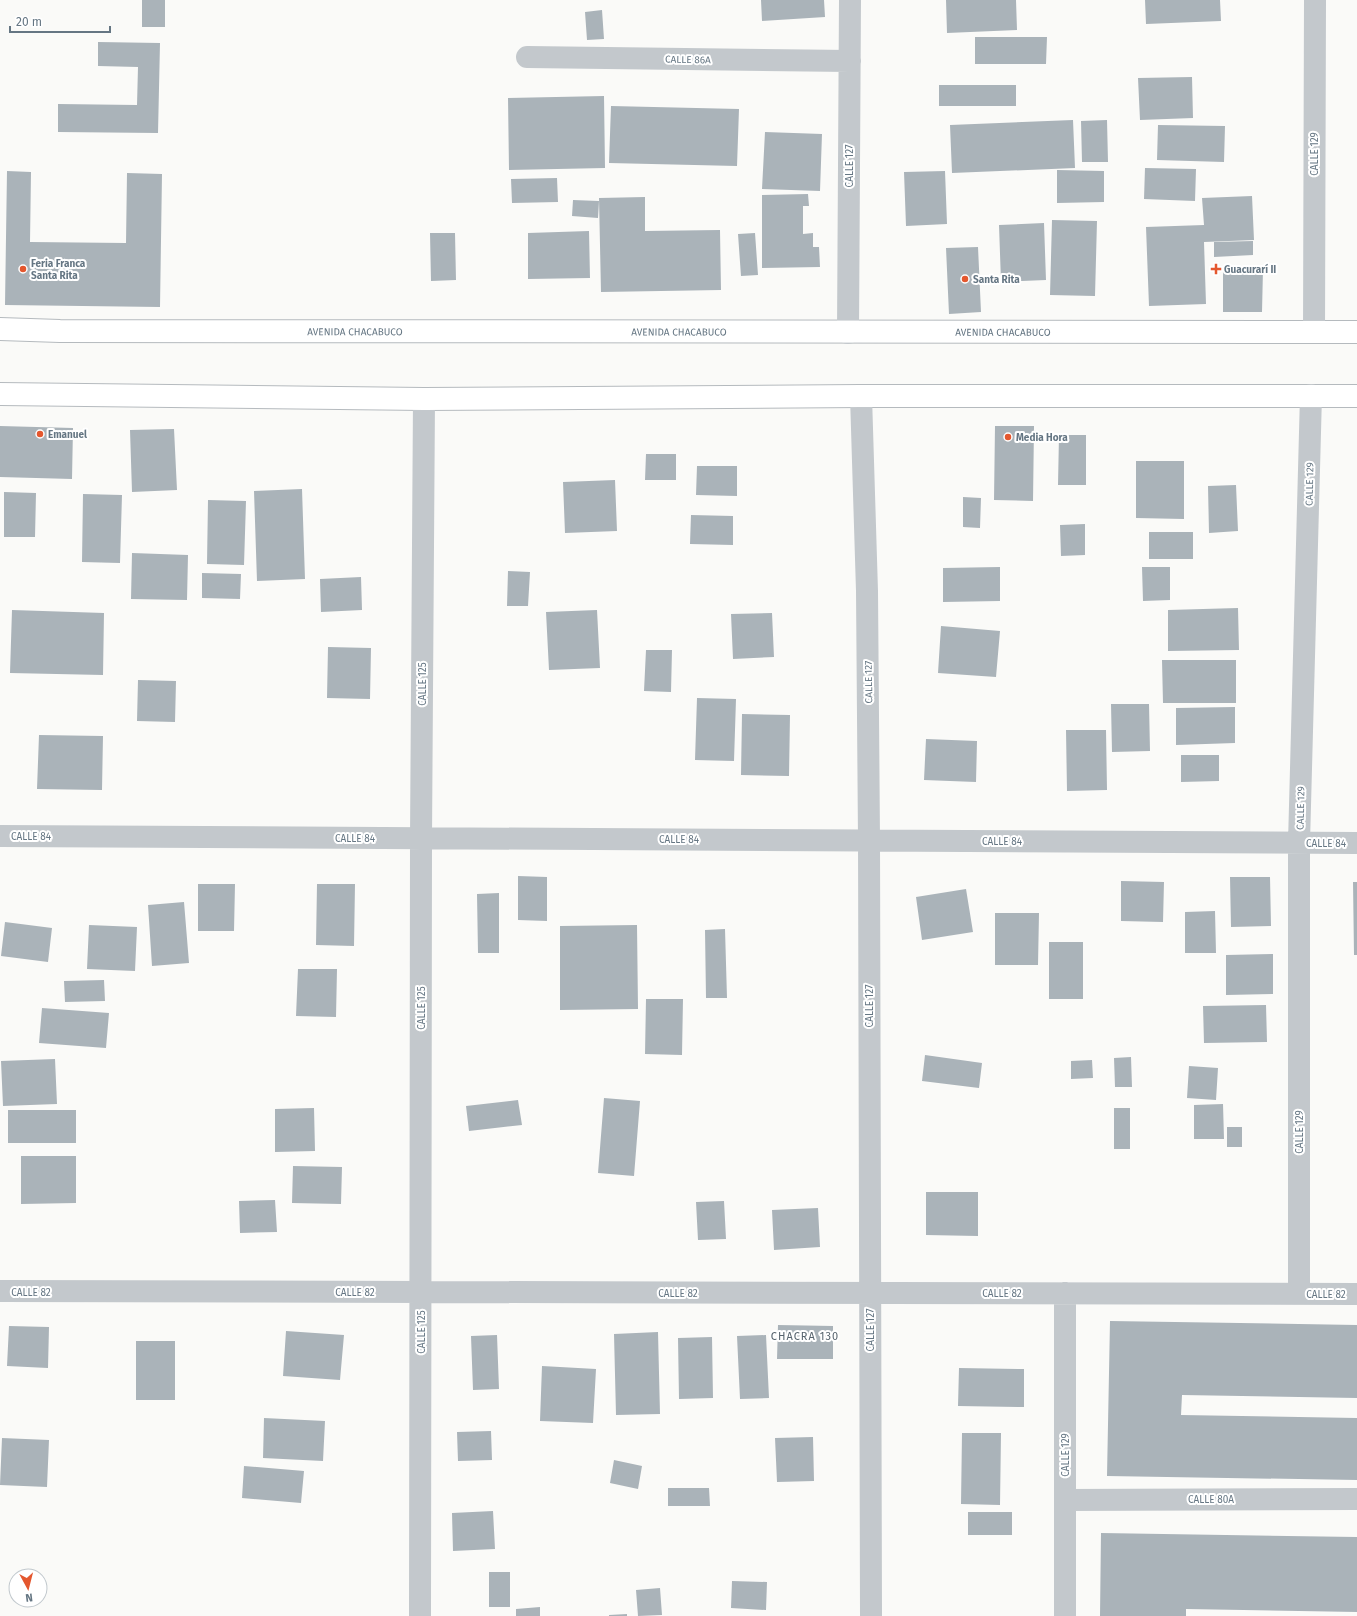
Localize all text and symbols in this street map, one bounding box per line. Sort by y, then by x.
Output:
scale bar [10,8,110,34]
text: 20 m [16,15,42,29]
street label: CALLE 86A [665,54,711,66]
street label: CALLE 129 [1309,132,1321,176]
street label: CALLE 127 [844,144,856,187]
place label: Feria Franca Santa Rita [31,258,86,282]
place label: Guacurarí II [1224,263,1276,276]
marker: Feria Franca Santa Rita [18,264,28,274]
marker: Guacurarí II [1211,264,1221,274]
marker: Santa Rita [960,274,970,284]
place label: Santa Rita [973,274,1020,286]
street label: AVENIDA CHACABUCO [307,326,403,338]
street label: AVENIDA CHACABUCO [631,326,727,339]
street label: AVENIDA CHACABUCO [955,327,1051,339]
marker: Emanuel [35,429,45,439]
place label: Emanuel [48,429,87,441]
marker: Media Hora [1003,432,1013,442]
place label: Media Hora [1016,432,1068,444]
street label: CALLE 129 [1304,462,1316,506]
street label: CALLE 127 [863,660,875,704]
street label: CALLE 125 [417,662,429,706]
street label: CALLE 129 [1295,786,1307,830]
street label: CALLE 84 [11,831,52,843]
street label: CALLE 84 [335,833,376,845]
street label: CALLE 84 [659,834,700,846]
street label: CALLE 84 [982,836,1023,848]
street label: CALLE 84 [1306,838,1347,850]
street label: CALLE 127 [864,984,876,1027]
street label: CALLE 125 [416,986,428,1030]
street label: CALLE 129 [1294,1110,1306,1154]
street label: CALLE 82 [11,1287,51,1299]
street label: CALLE 82 [335,1287,375,1299]
street label: CALLE 82 [658,1288,698,1300]
street label: CALLE 82 [982,1288,1022,1300]
street label: CALLE 82 [1306,1289,1346,1301]
street label: CALLE 127 [865,1308,877,1351]
street label: CALLE 125 [416,1310,428,1354]
district label: CHACRA 130 [771,1330,839,1343]
street label: CALLE 129 [1060,1433,1072,1477]
street label: CALLE 80A [1188,1494,1234,1506]
north arrow [8,1568,48,1608]
text: N [25,1591,34,1604]

